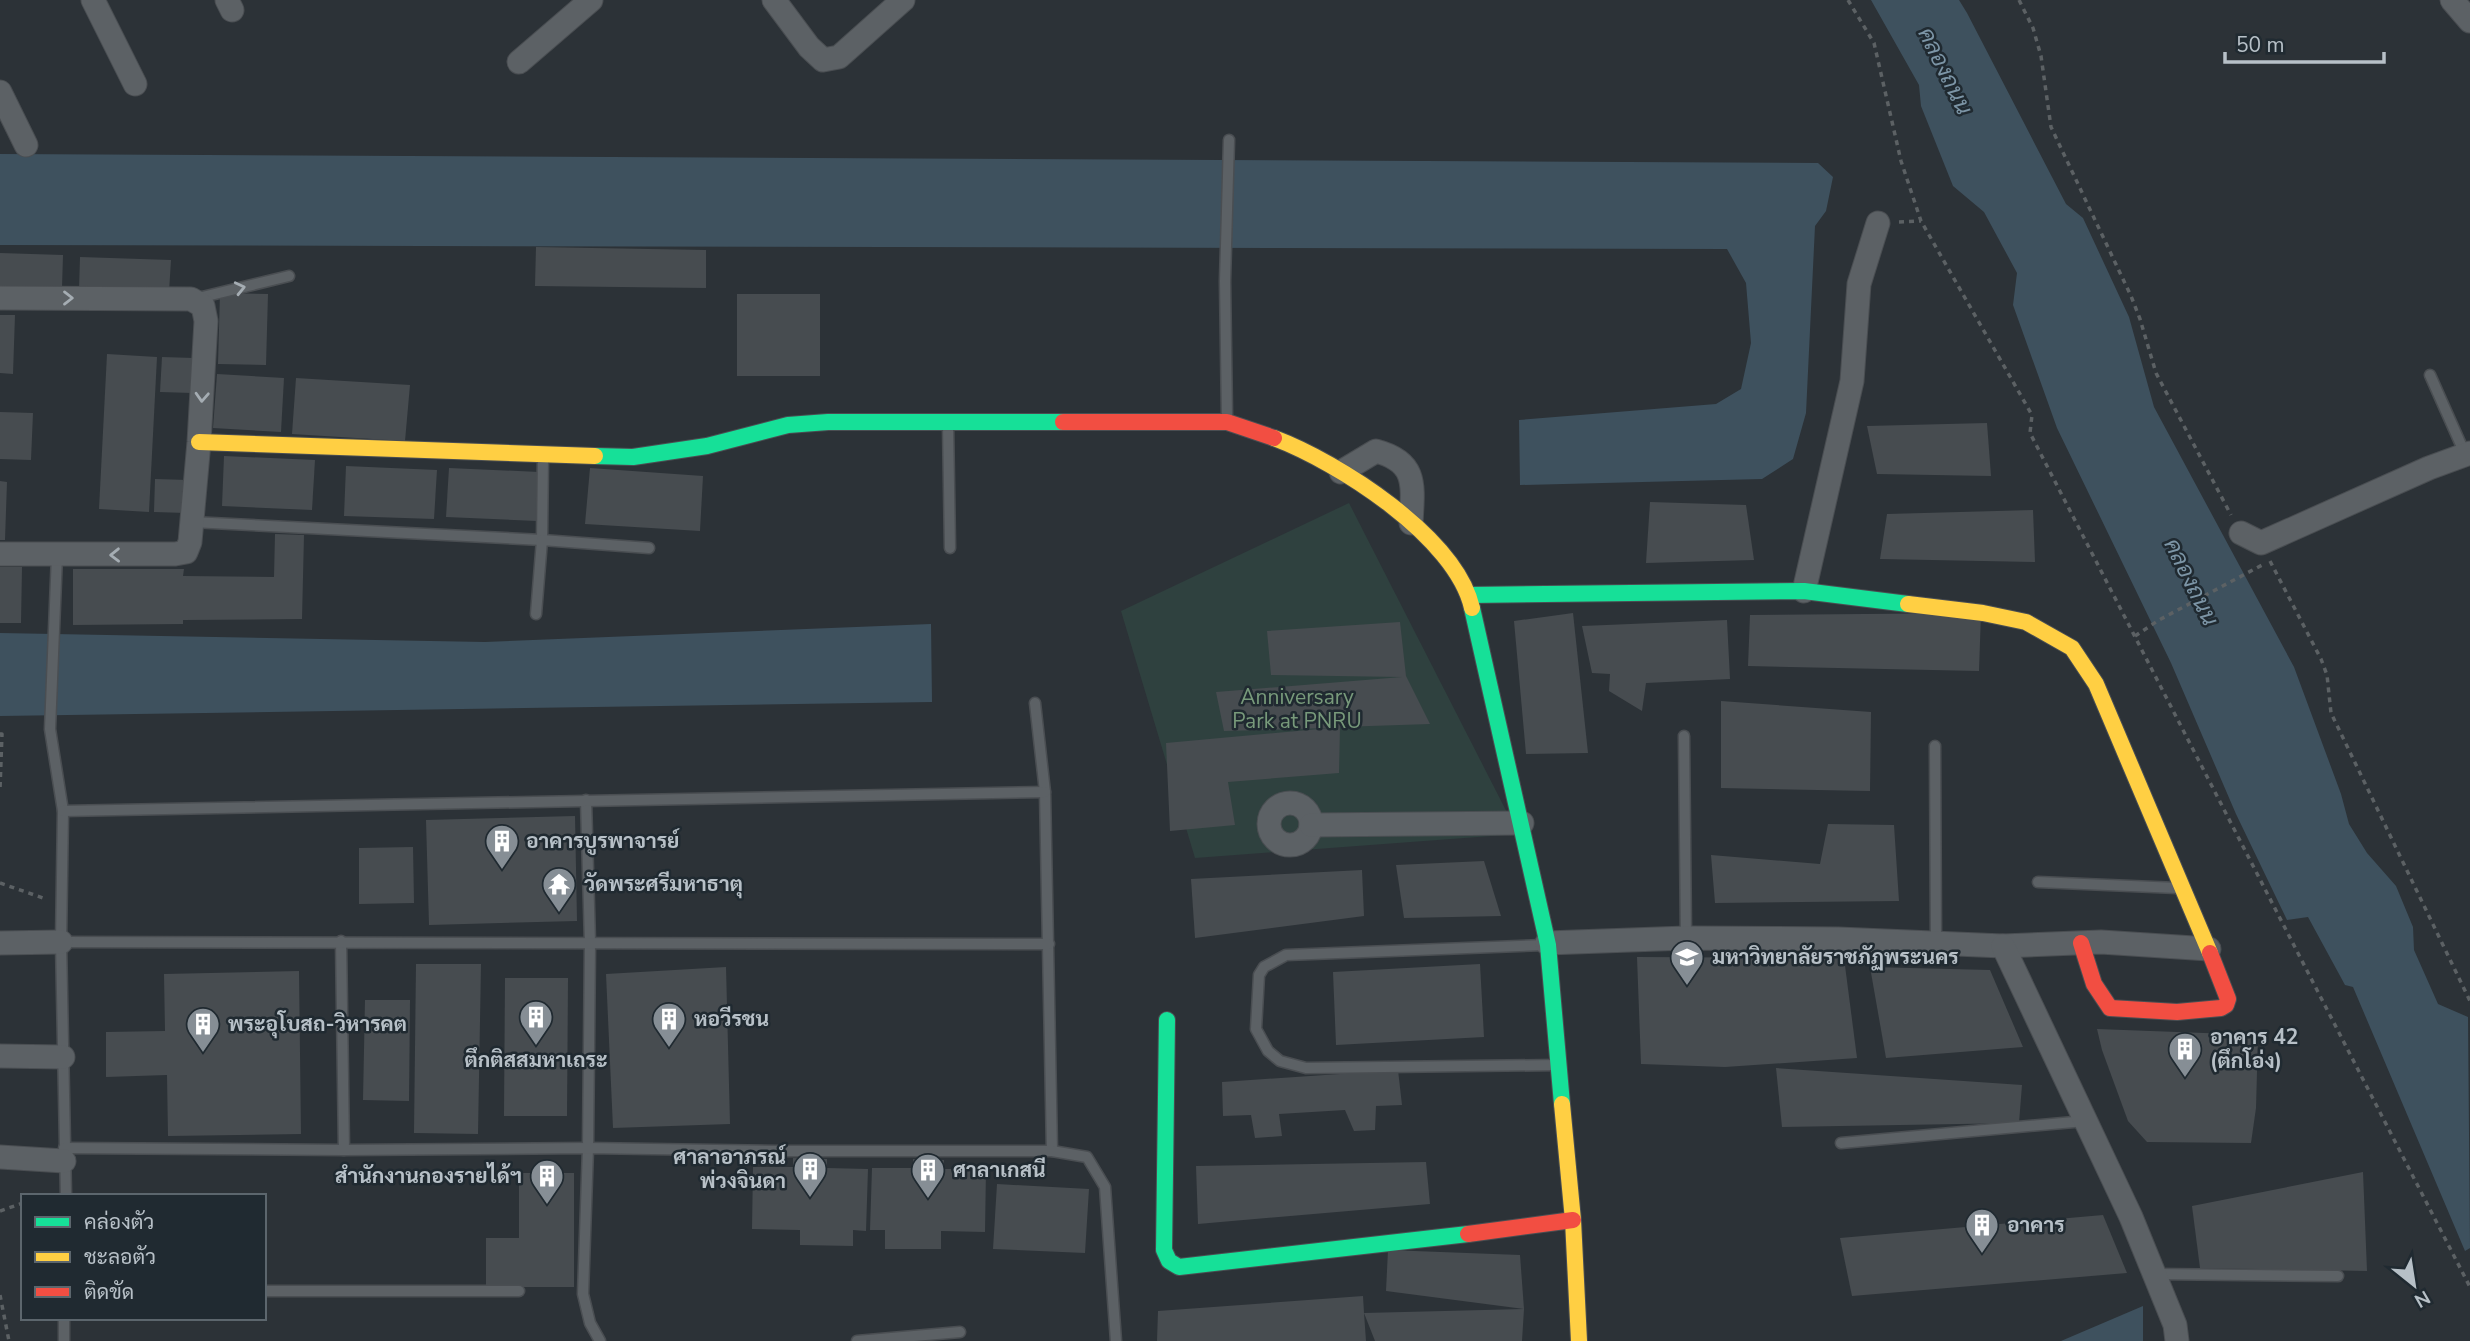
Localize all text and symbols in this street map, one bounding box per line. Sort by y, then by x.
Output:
scale bar [2225,21,2384,65]
water label: คลองถนน [1911,22,1980,120]
text: 50 m [2236,31,2285,59]
one-way arrow [234,281,246,296]
one-way arrow [63,290,74,306]
one-way arrow [195,392,210,403]
water label: คลองถนน [2157,533,2226,631]
one-way arrow [109,547,120,563]
park label: Anniversary Park at PNRU [1232,683,1362,735]
building icon: อาคารบูรพาจารย์ [483,822,521,871]
place label: อาคารบูรพาจารย์ [526,827,680,855]
temple icon: วัดพระศรีมหาธาตุ [540,865,578,914]
place label: วัดพระศรีมหาธาตุ [584,870,743,899]
school or university icon: มหาวิทยาลัยราชภัฏพระนคร [1668,938,1706,987]
place label: มหาวิทยาลัยราชภัฏพระนคร [1712,943,1959,971]
building icon: ตึกติสสมหาเถระ [517,998,555,1047]
building icon: หอวีรชน [650,1000,688,1049]
building icon: พระอุโบสถ-วิหารคต [184,1005,222,1054]
place label: หอวีรชน [694,1005,769,1033]
place label: พระอุโบสถ-วิหารคต [228,1010,407,1039]
place label: อาคาร 42 (ตึกโอ่ง) [2210,1023,2298,1075]
building icon: อาคาร 42 (ตึกโอ่ง) [2166,1030,2204,1079]
place label: ตึกติสสมหาเถระ [465,1046,607,1074]
place label: ศาลาอาภรณ์ พ่วงจินดา [673,1143,787,1195]
building icon: ศาลาอาภรณ์ พ่วงจินดา [791,1150,829,1199]
building icon: ศาลาเกสนี [909,1151,947,1200]
place label: ศาลาเกสนี [953,1156,1046,1184]
building icon: สำนักงานกองรายได้ฯ [528,1157,566,1206]
place label: สำนักงานกองรายได้ฯ [335,1162,522,1190]
legend [21,1194,266,1320]
building icon: อาคาร [1963,1206,2001,1255]
text: คล่องตัว [84,1208,154,1236]
place label: อาคาร [2007,1211,2065,1239]
text: ชะลอตัว [84,1243,156,1271]
north arrow [2379,1250,2449,1320]
text: ติดขัด [84,1278,134,1306]
text: N [2409,1284,2435,1314]

